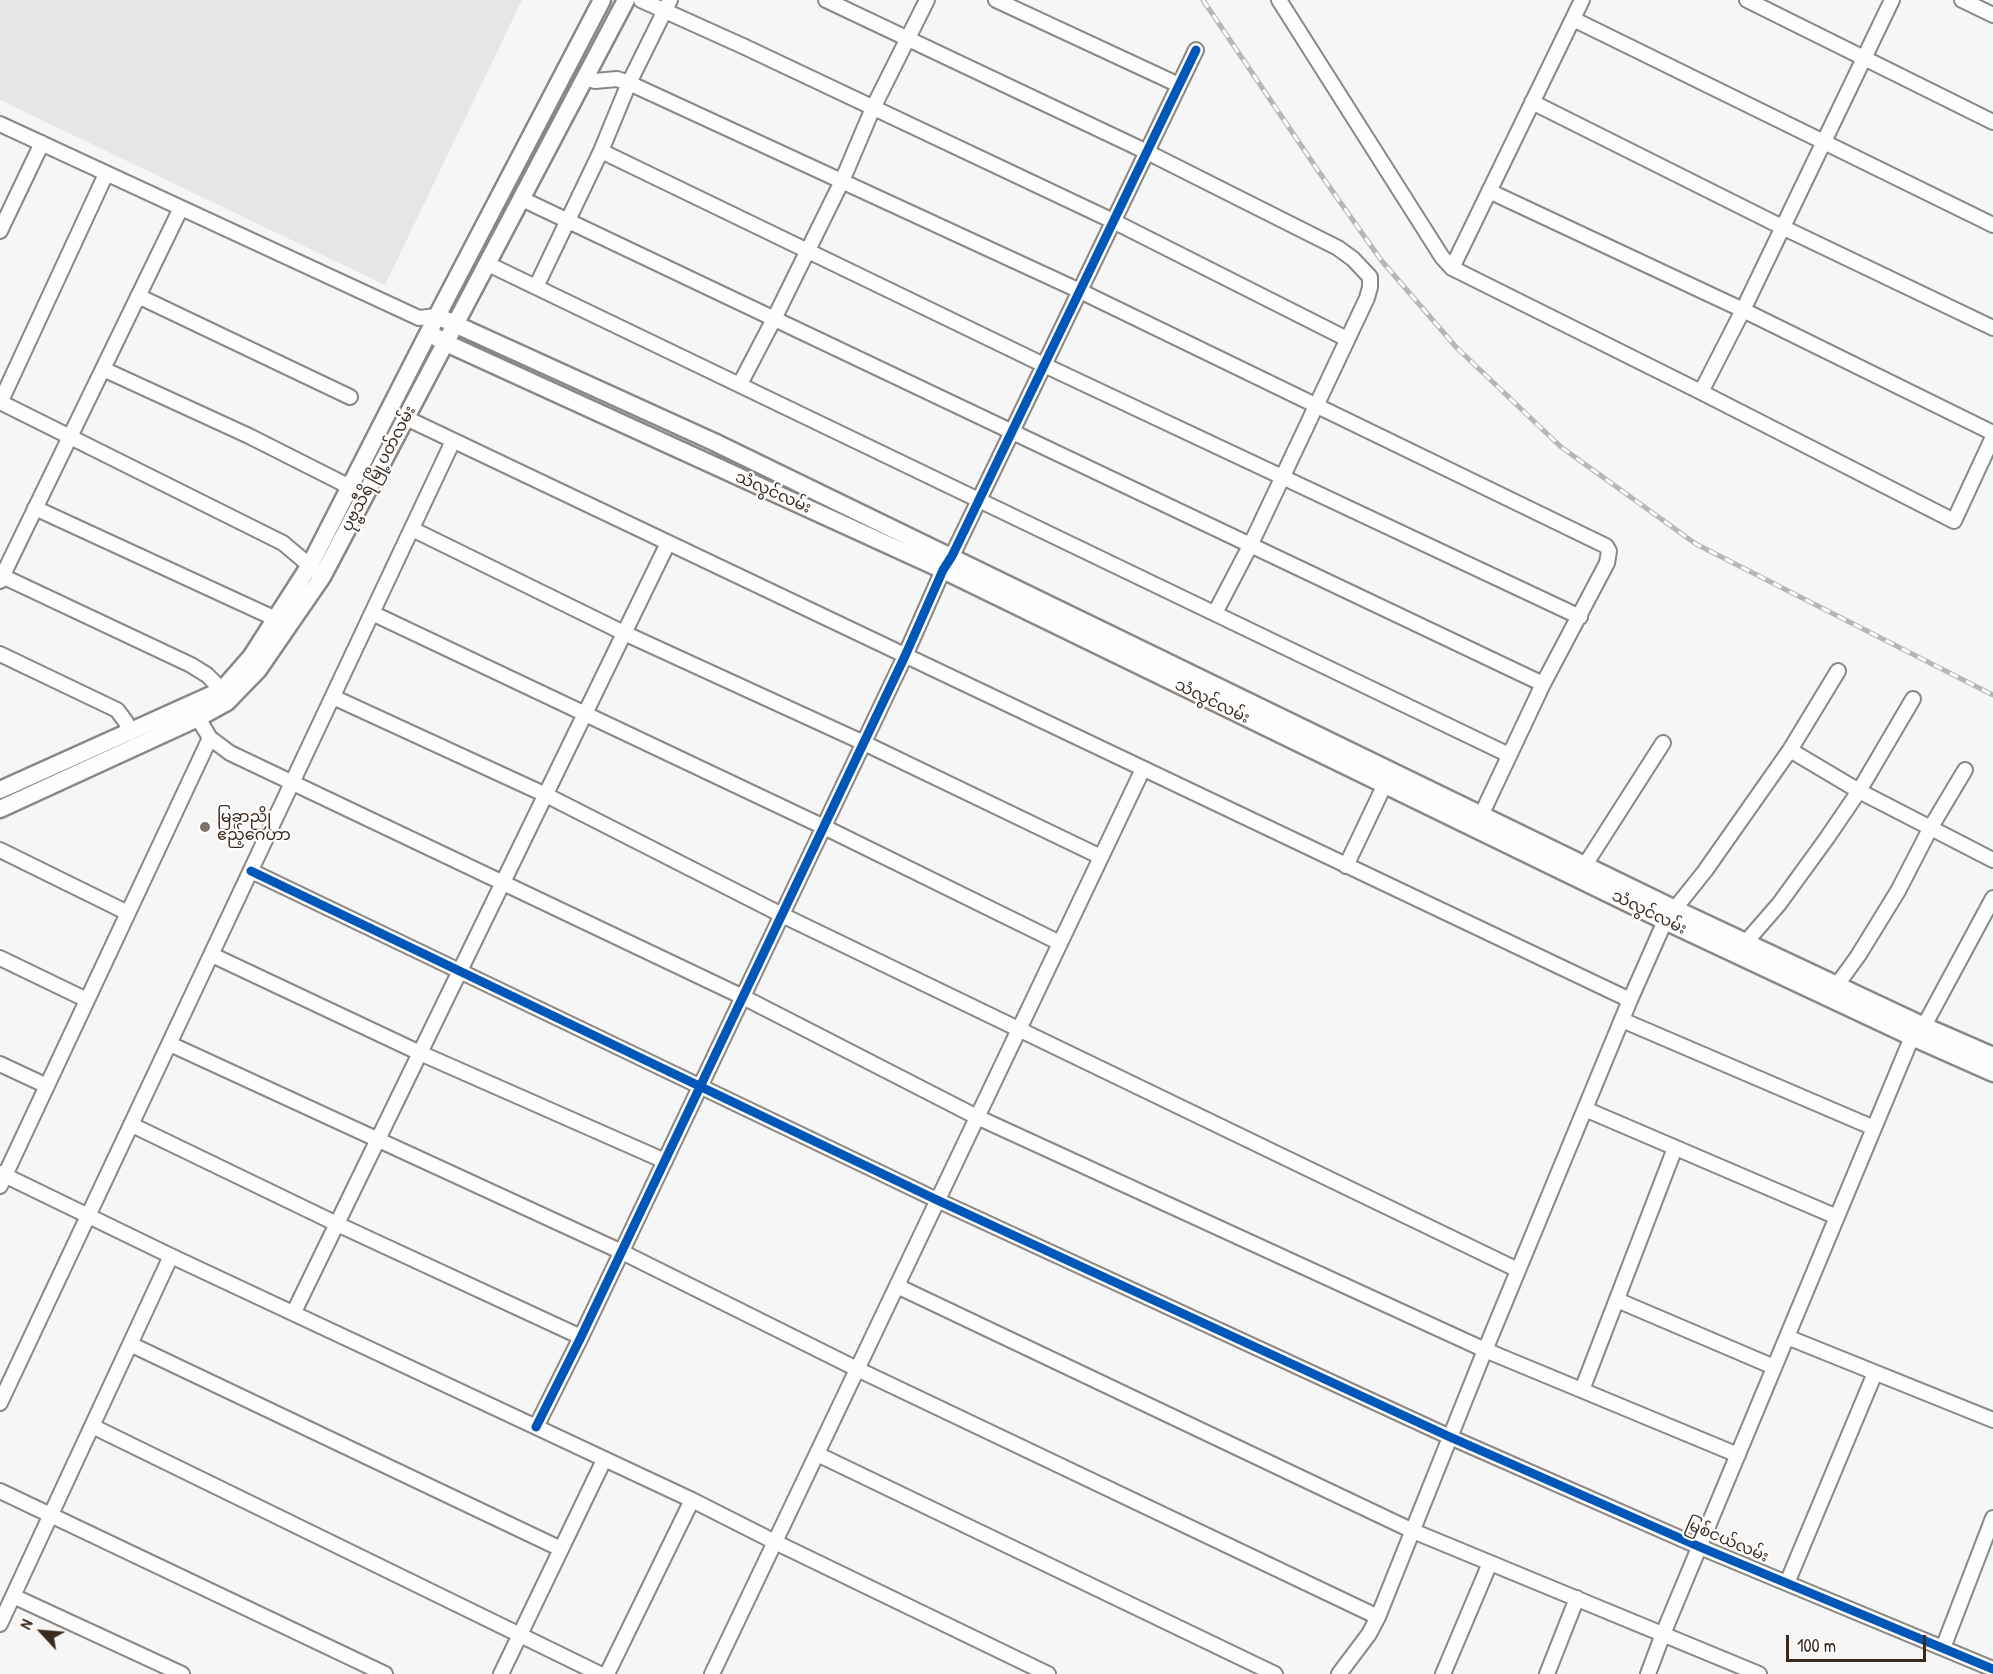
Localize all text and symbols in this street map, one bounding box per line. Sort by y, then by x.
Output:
street label: ပုဗ္ဗသီရိ မြို့ပတ်လမ်း [338,403,420,535]
street label: သံလွင်လမ်း [732,468,814,518]
street label: သံလွင်လမ်း [1171,676,1253,728]
place label: မြခွာညို ဧည့်ဂေဟာ [217,808,291,846]
marker: မြခွာညို ဧည့်ဂေဟာ [198,820,212,834]
street label: သံလွင်လမ်း [1608,887,1690,939]
street label: မြစ်ငယ်လမ်း [1683,1515,1771,1567]
north arrow [12,1602,72,1662]
text: N [14,1615,38,1633]
scale bar [1789,1623,1928,1661]
text: 100 m [1797,1633,1836,1658]

